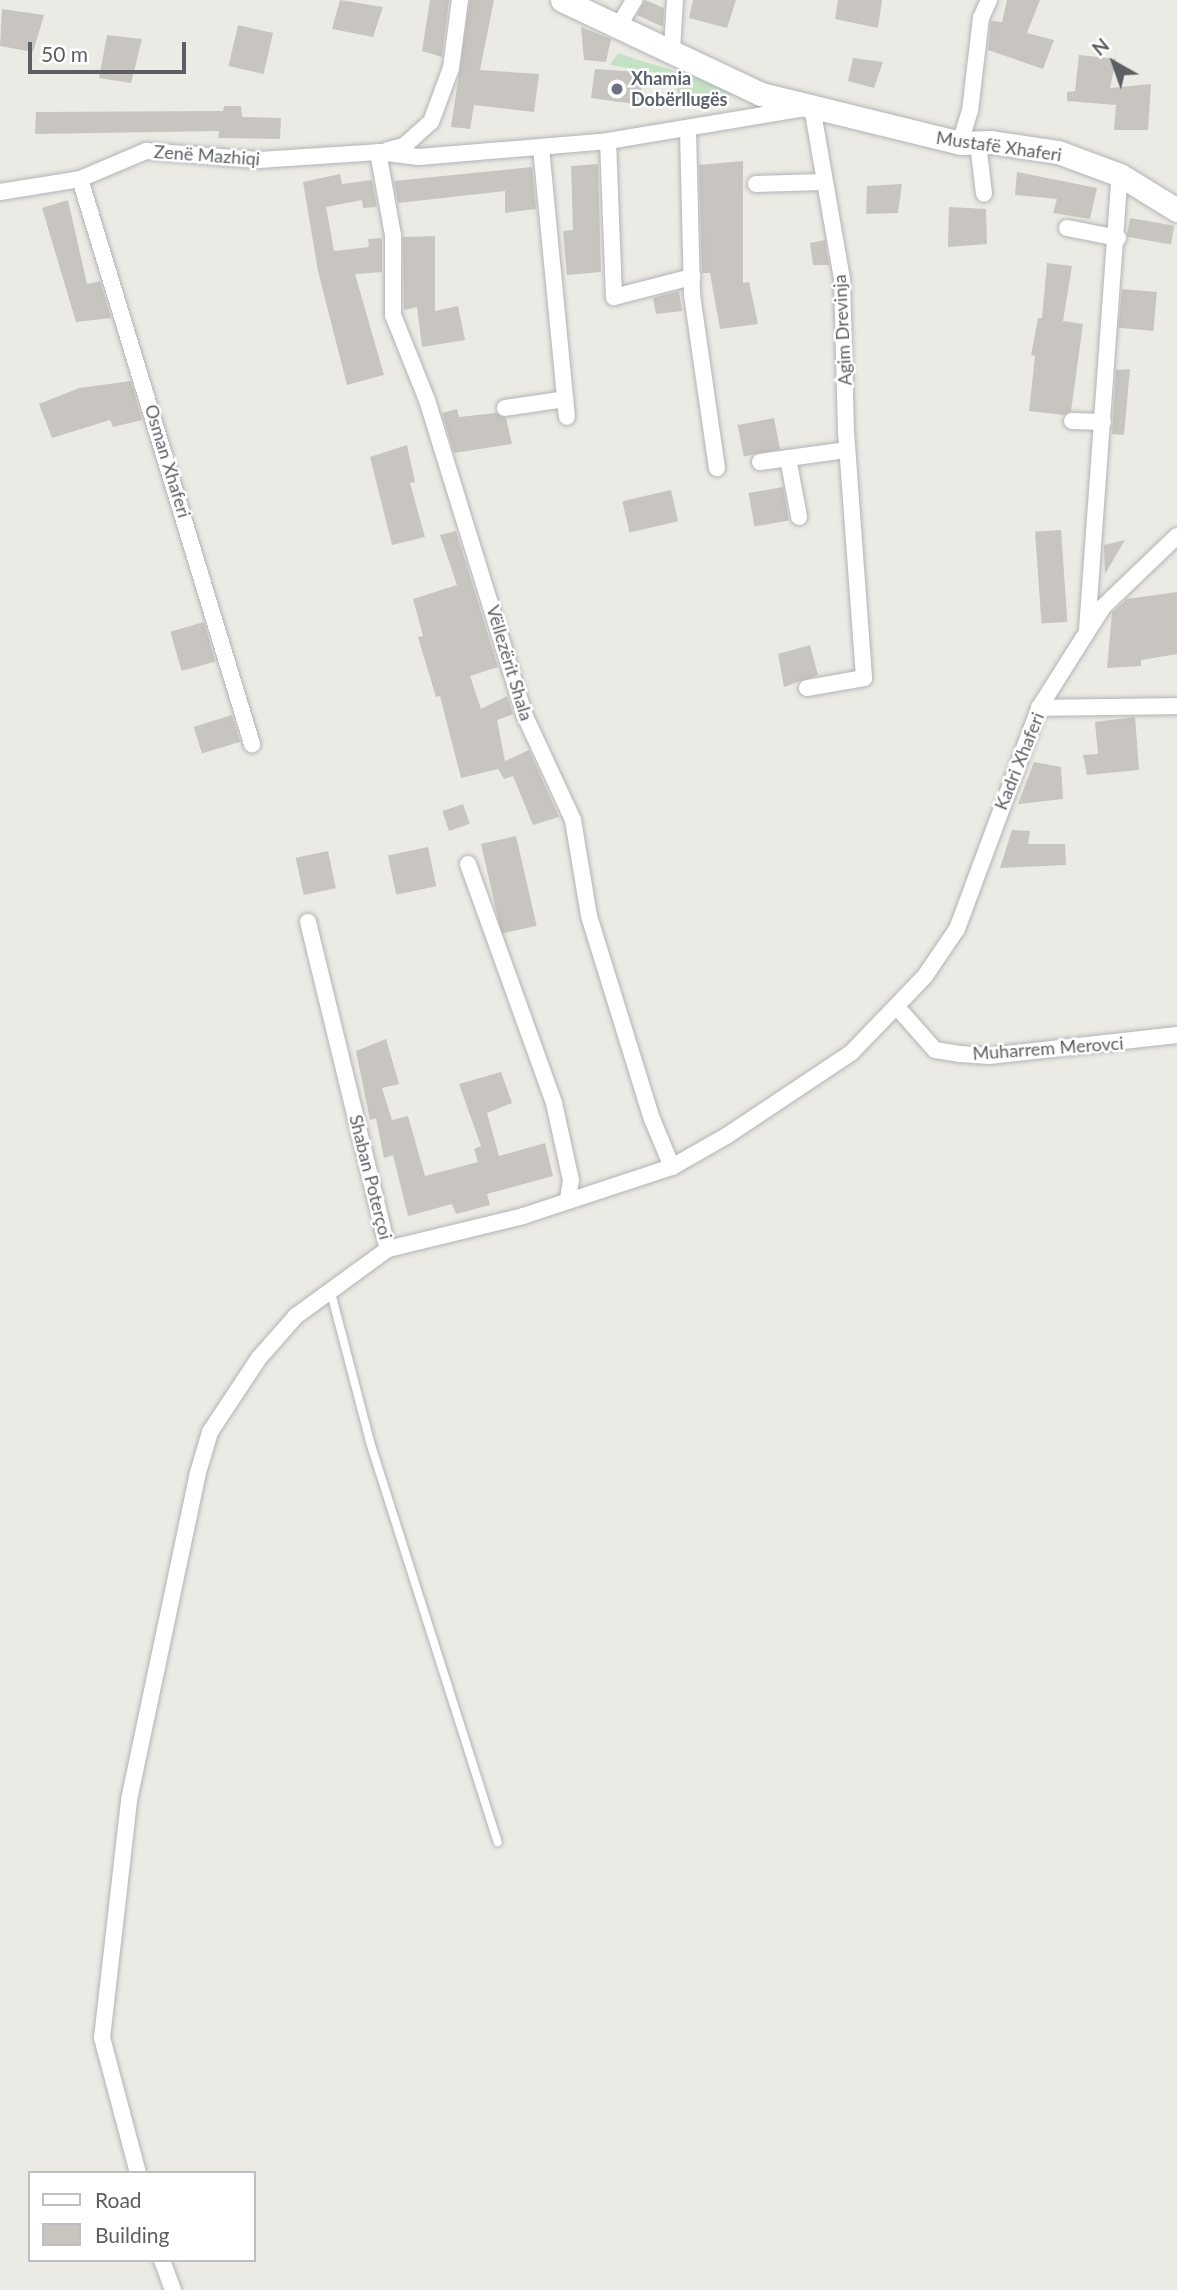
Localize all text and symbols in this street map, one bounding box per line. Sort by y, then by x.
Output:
scale bar [32,28,189,72]
north arrow [1079,28,1149,98]
text: N [1087,33,1113,60]
text: 50 m [41,41,88,66]
place label: Xhamia Dobërllugës [631,68,727,110]
marker: Xhamia Dobërllugës [609,81,625,97]
street label: Mustafë Xhaferi [935,126,1063,166]
street label: Zenë Mazhiqi [153,141,261,169]
street label: Agim Drevinja [828,274,856,386]
street label: Osman Xhaferi [141,402,195,520]
street label: Vëllezërit Shala [482,603,538,723]
street label: Kadri Xhaferi [990,709,1048,813]
street label: Muharrem Merovci [972,1032,1124,1064]
street label: Shaban Poterçoi [345,1112,397,1242]
legend [28,2171,256,2262]
text: Road [95,2187,142,2212]
text: Building [95,2222,170,2247]

